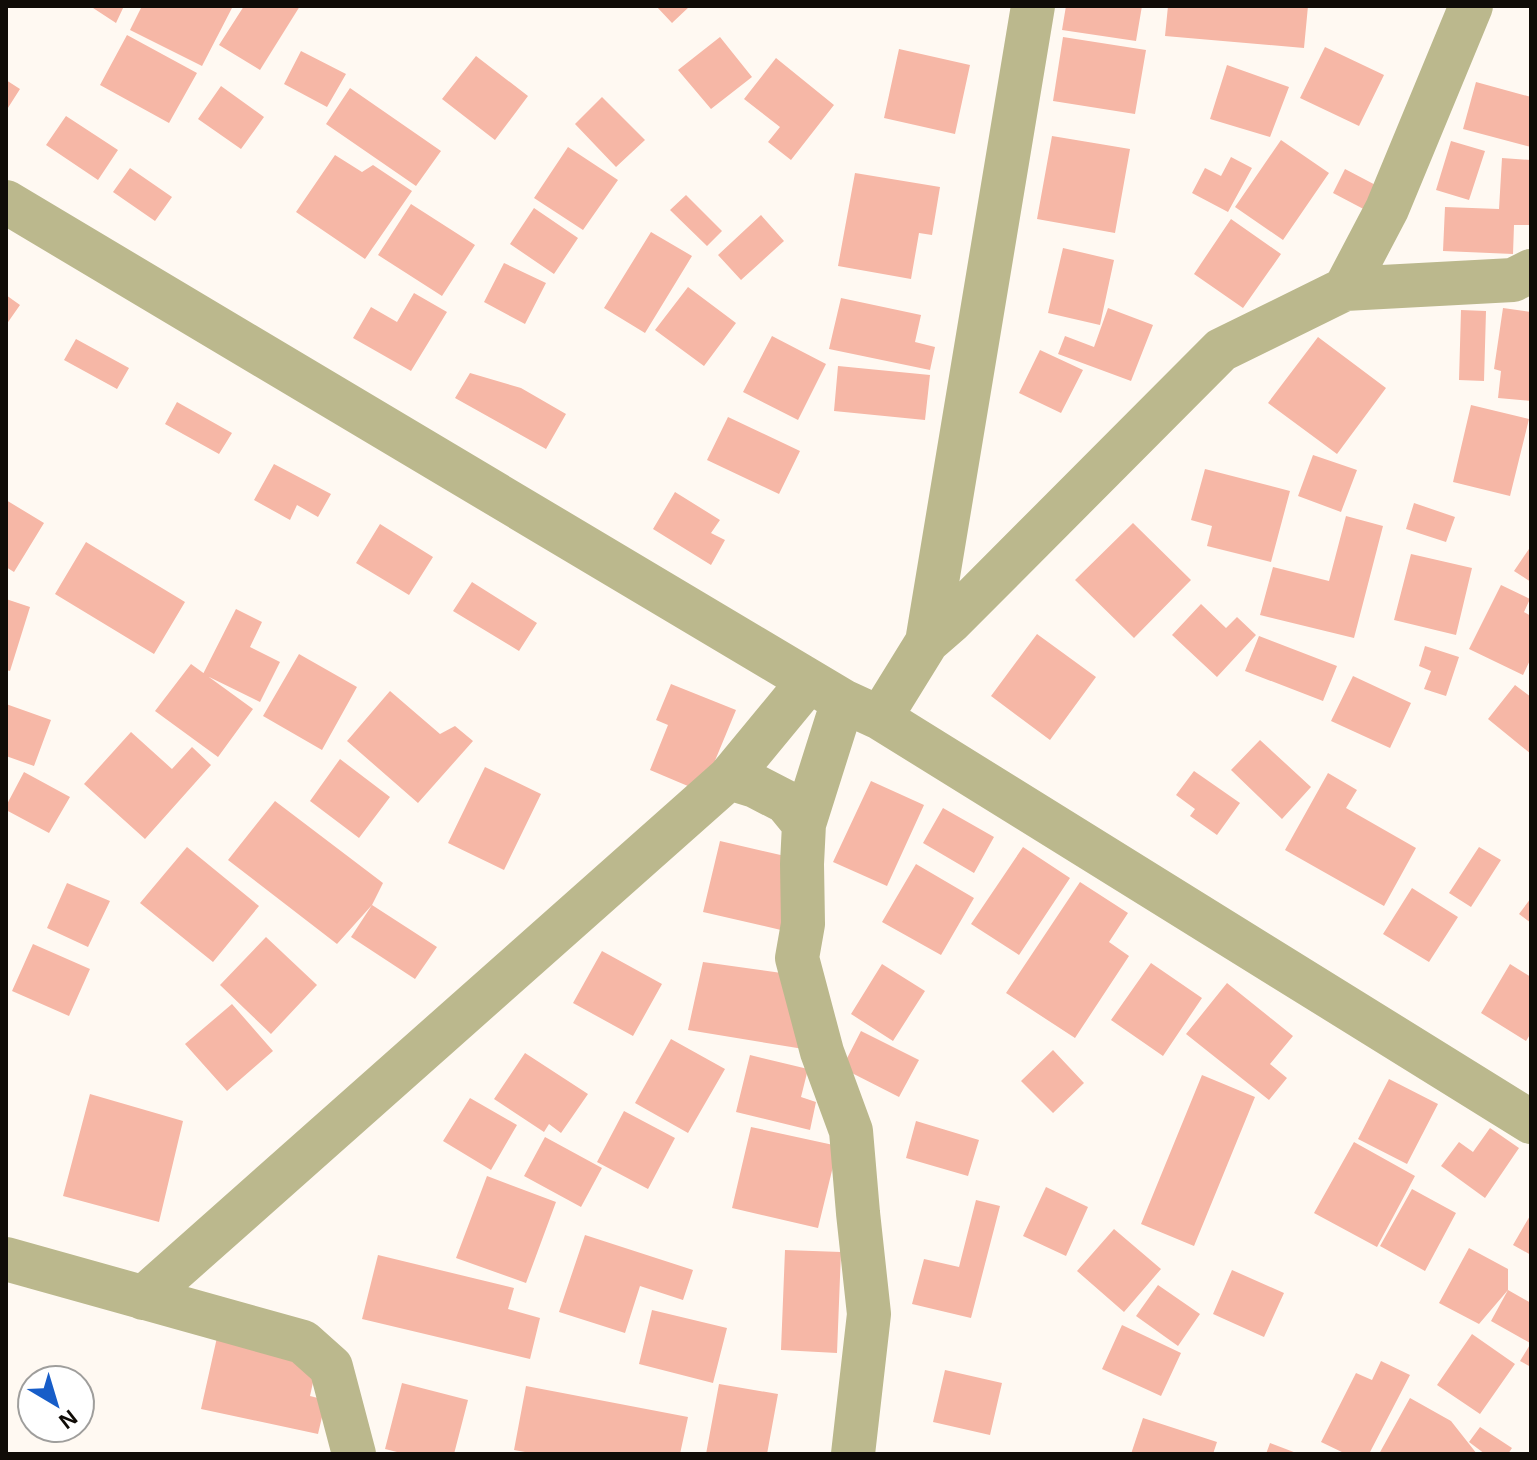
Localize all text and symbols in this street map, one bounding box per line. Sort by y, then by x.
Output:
north arrow [16,1364,96,1444]
text: N [54,1405,82,1434]

